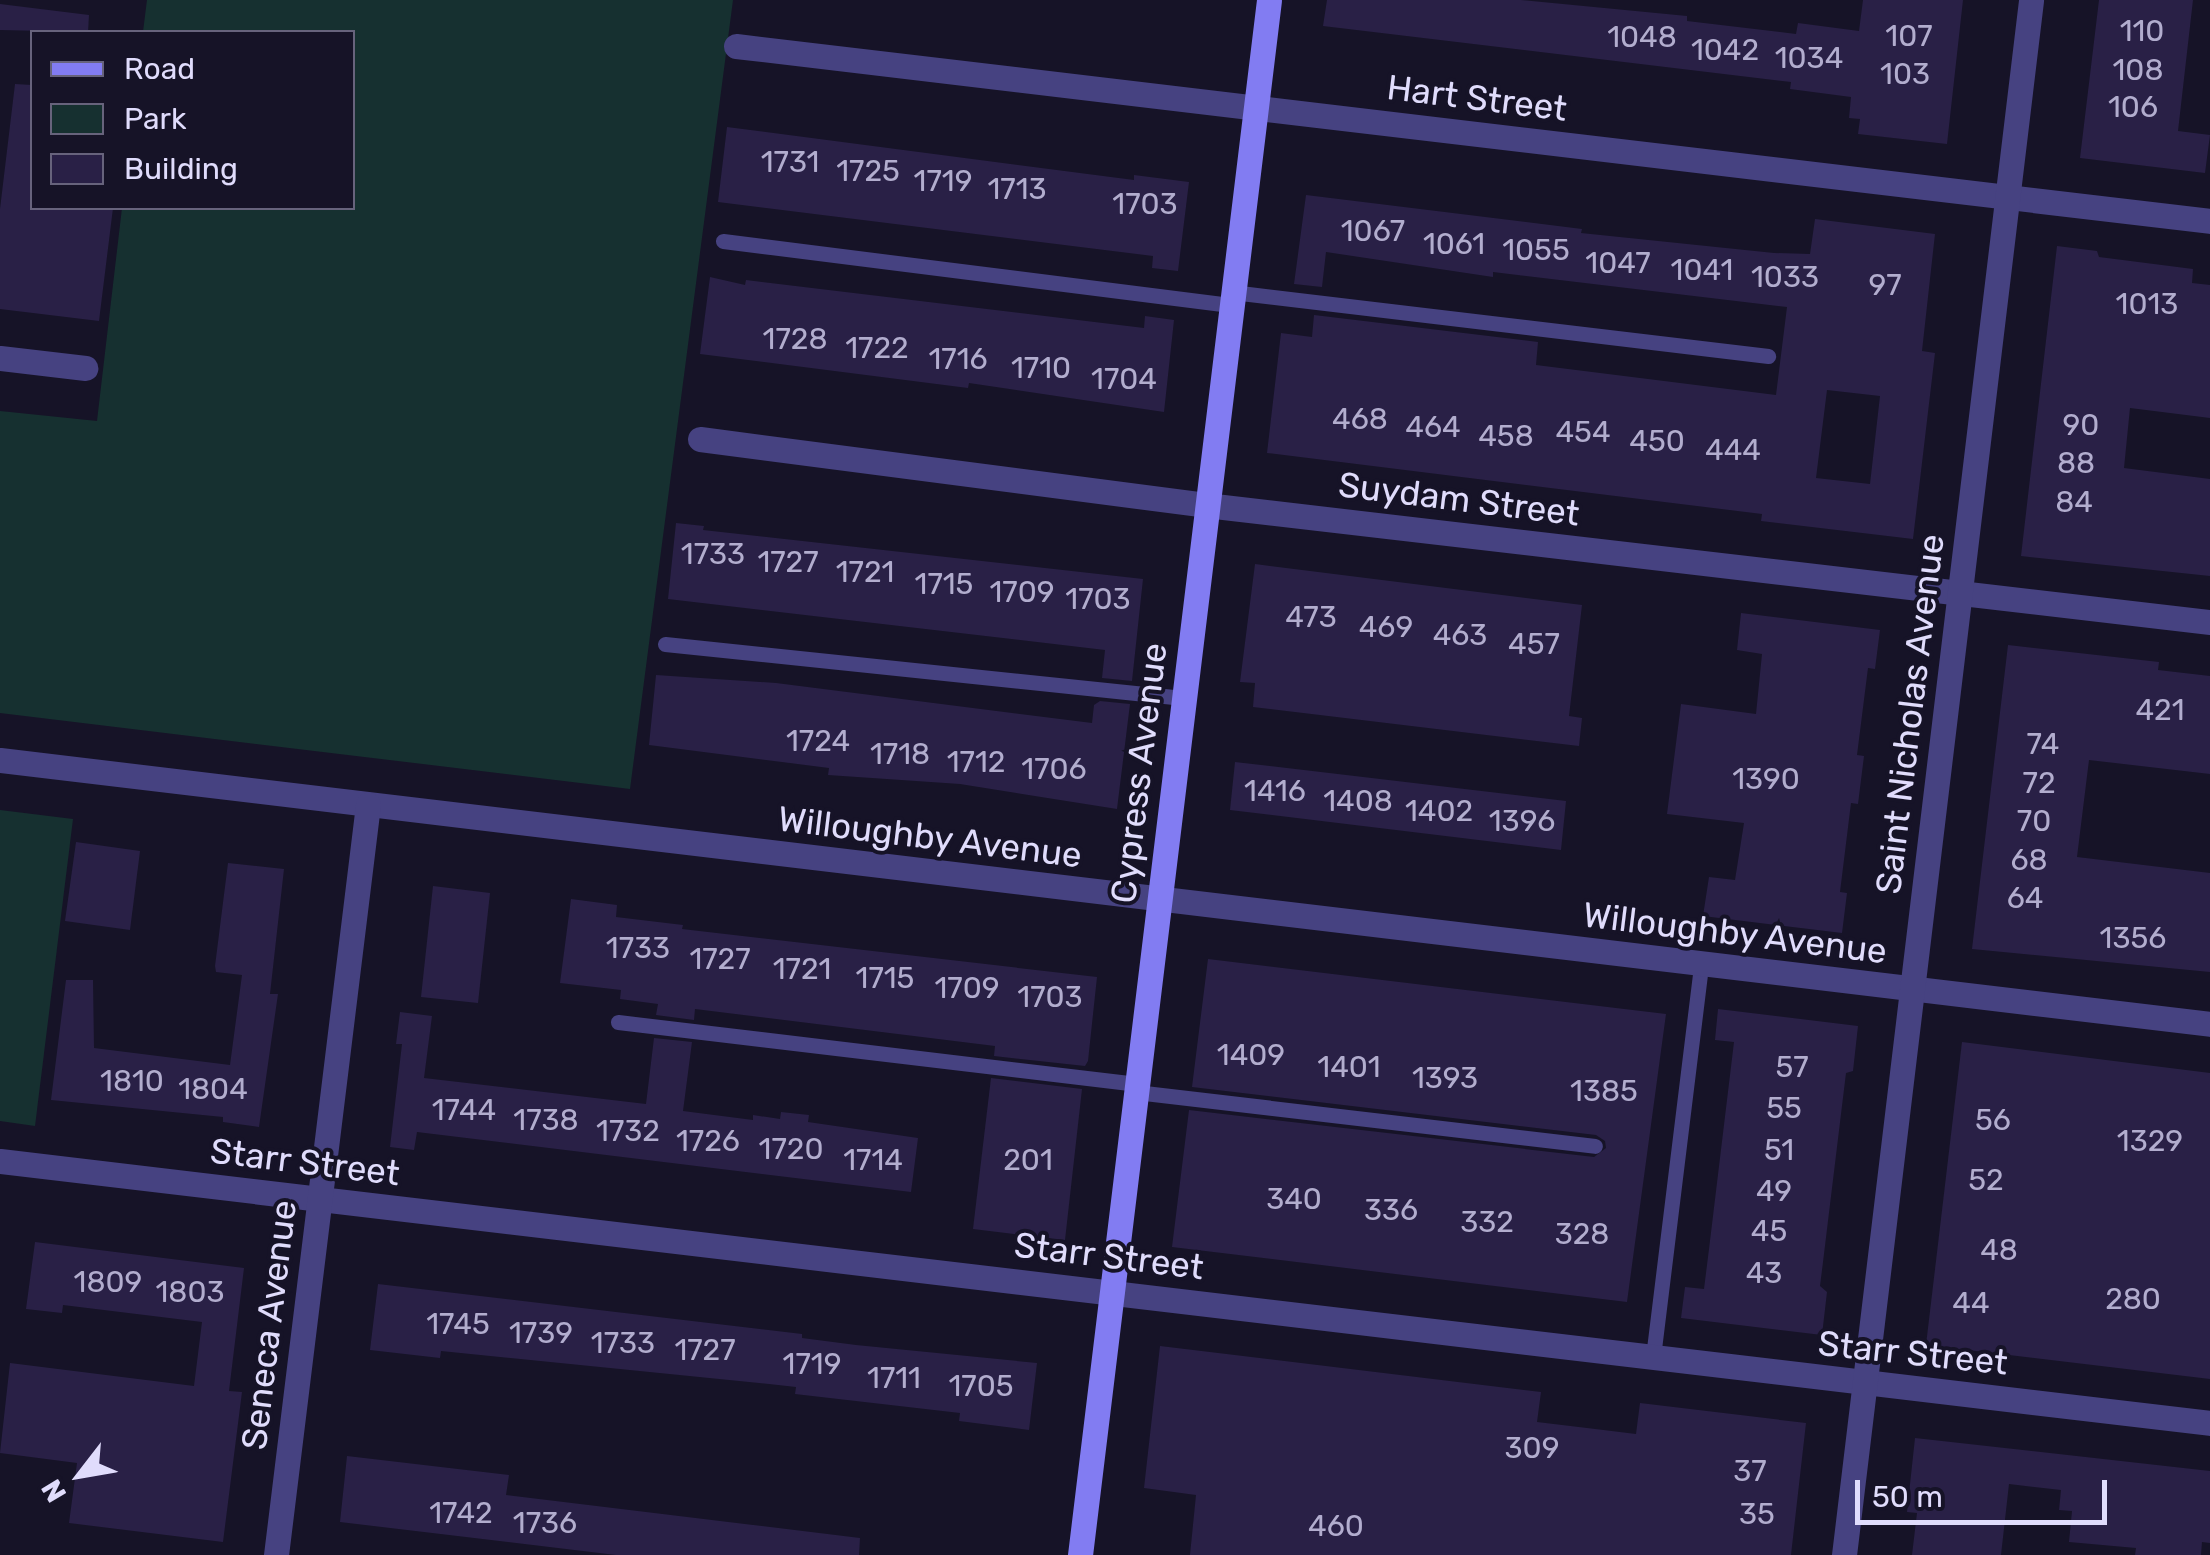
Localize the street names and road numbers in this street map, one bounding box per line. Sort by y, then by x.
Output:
street label: Hart Street [1385,66,1569,130]
street label: Suydam Street [1336,463,1582,535]
street label: Saint Nicholas Avenue [1867,531,1953,897]
street label: Cypress Avenue [1102,640,1176,906]
street label: Willoughby Avenue [775,797,1085,877]
street label: Willoughby Avenue [1580,893,1890,973]
street label: Starr Street [208,1130,402,1194]
street label: Seneca Avenue [233,1197,305,1453]
street label: Starr Street [1012,1224,1206,1288]
street label: Starr Street [1816,1322,2010,1384]

